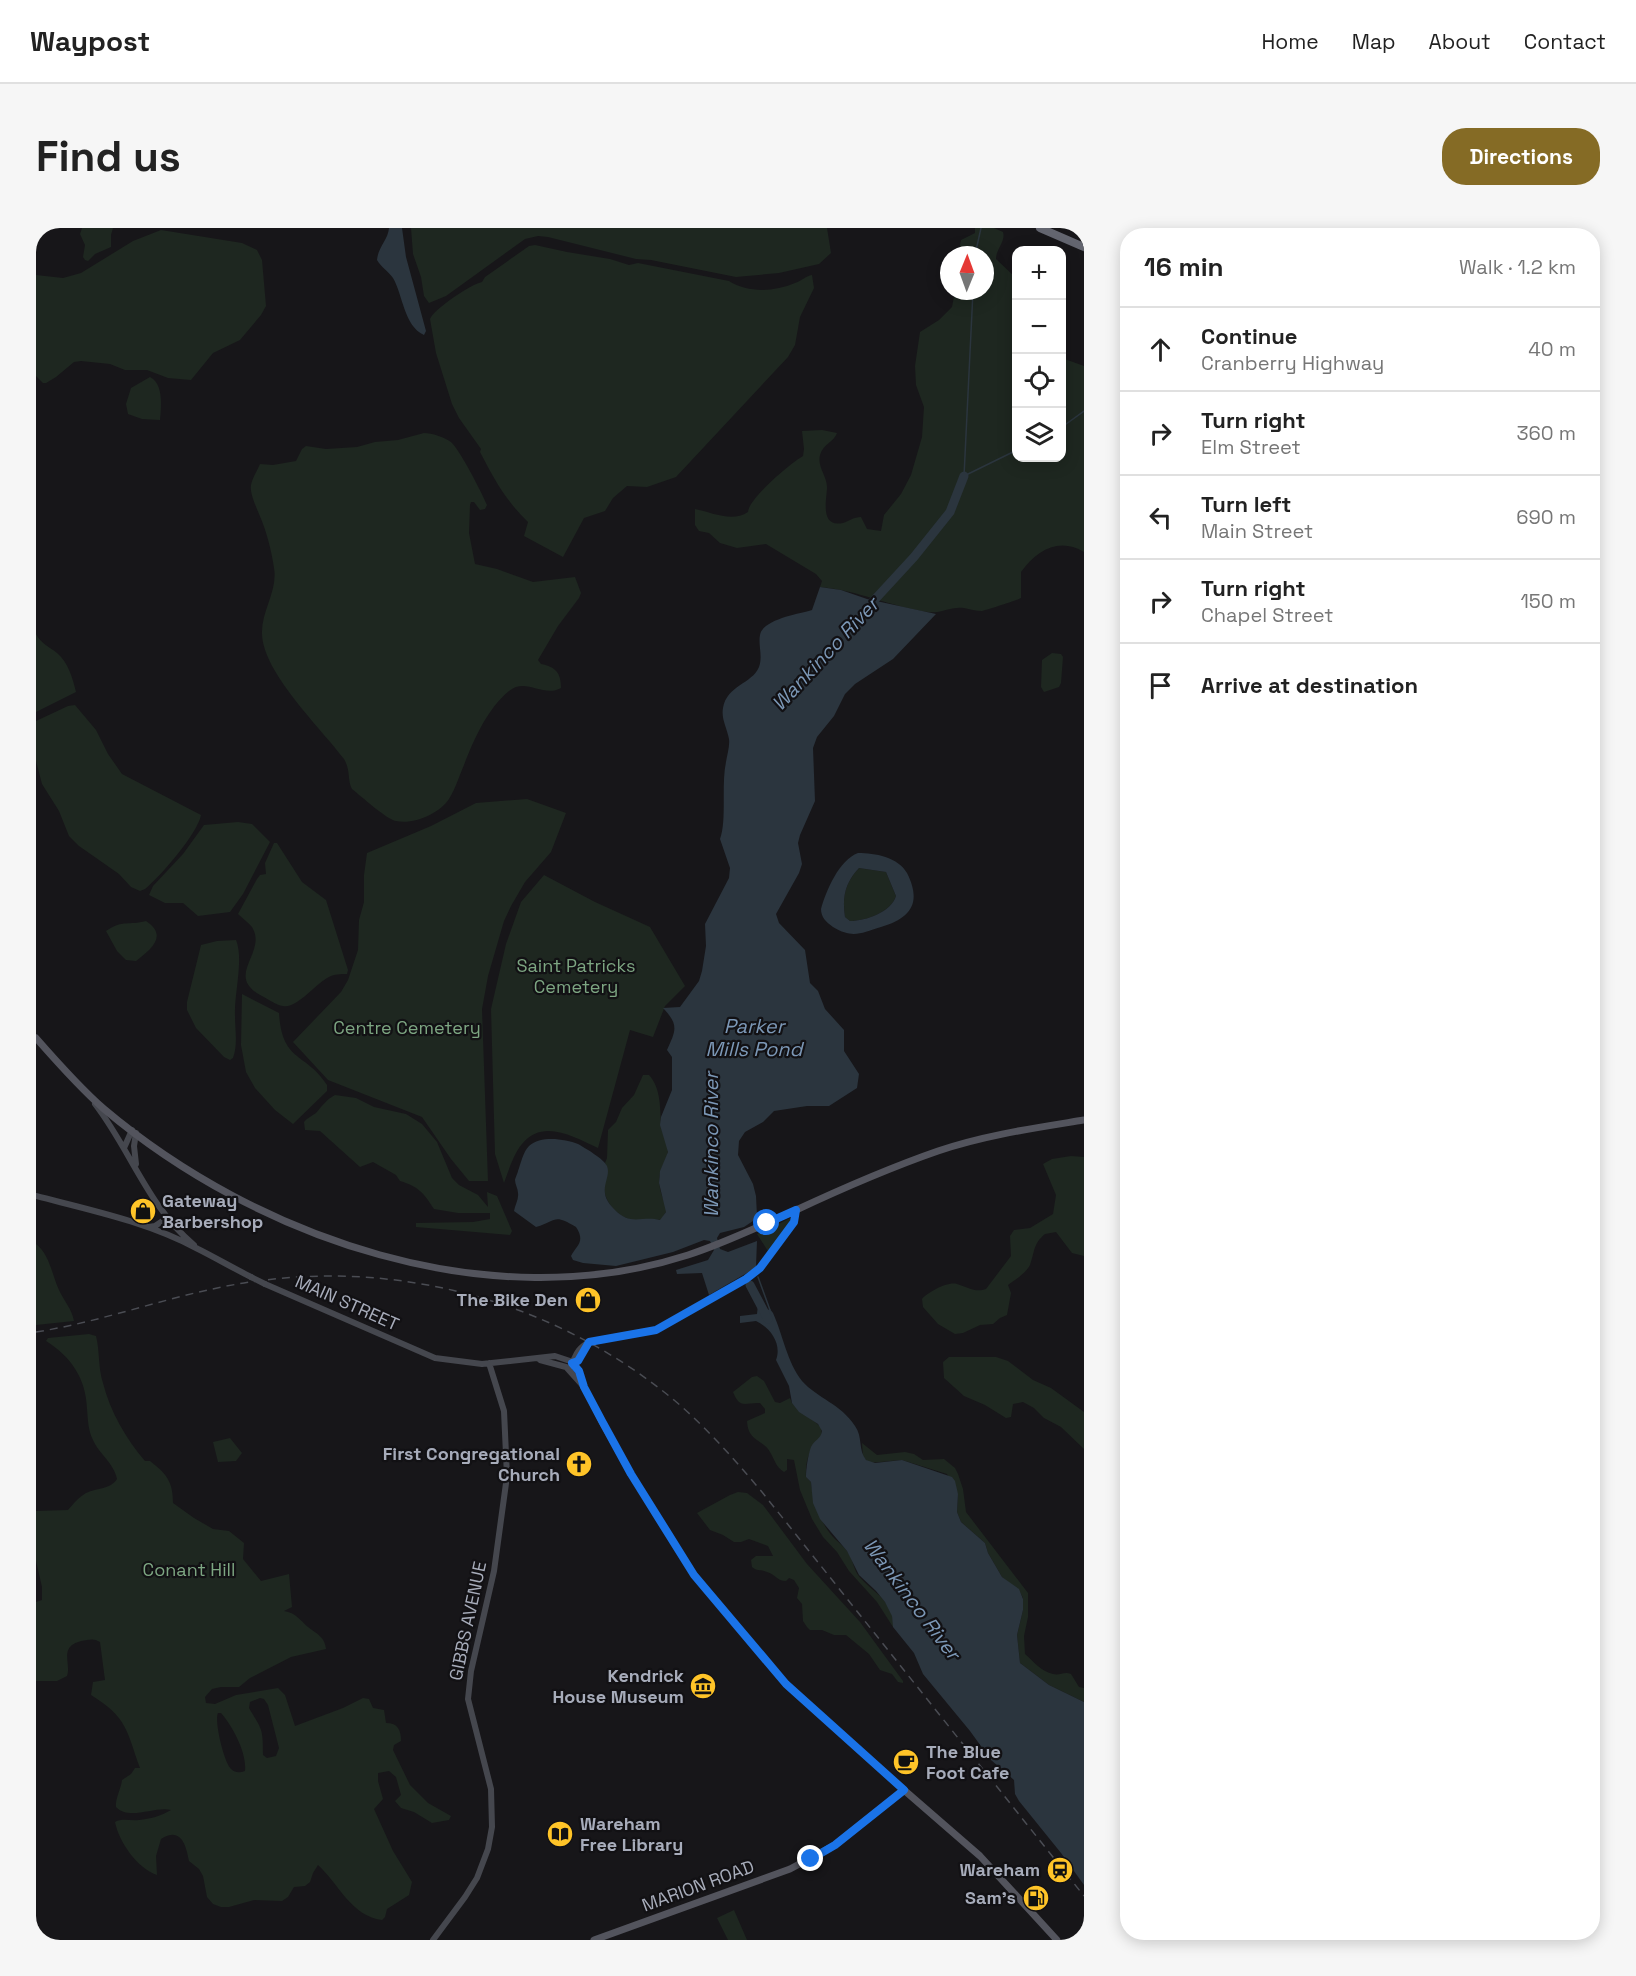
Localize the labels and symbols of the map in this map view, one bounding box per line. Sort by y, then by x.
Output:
north arrow [940,246,994,300]
water label: Wankinco River [766,590,886,716]
park label: Saint Patricks Cemetery [516,954,636,998]
water label: Parker Mills Pond [706,1013,805,1062]
park label: Centre Cemetery [333,1016,481,1039]
water label: Wankinco River [698,1070,724,1218]
place label: Gateway Barbershop [162,1189,263,1233]
shop icon: Gateway Barbershop [128,1196,158,1226]
route start [753,1209,779,1235]
street label: MAIN STREET [292,1269,403,1336]
shop icon: The Bike Den [573,1285,603,1315]
place label: The Bike Den [457,1288,568,1311]
place label: First Congregational Church [383,1442,560,1486]
church icon: First Congregational Church [564,1449,594,1479]
water label: Wankinco River [858,1533,968,1667]
park label: Conant Hill [143,1558,235,1581]
street label: GIBBS AVENUE [444,1559,491,1683]
place label: Kendrick House Museum [552,1664,684,1708]
museum icon: Kendrick House Museum [688,1671,718,1701]
place label: The Blue Foot Cafe [926,1740,1009,1784]
cafe icon: The Blue Foot Cafe [891,1747,921,1777]
place label: Wareham Free Library [580,1812,683,1856]
library icon: Wareham Free Library [545,1819,575,1849]
route end [797,1845,823,1871]
street label: MARION ROAD [639,1855,757,1916]
station icon: Wareham [1045,1855,1075,1885]
place label: Wareham [959,1858,1040,1881]
fuel station icon: Sam's [1021,1883,1051,1913]
place label: Sam's [965,1886,1016,1909]

